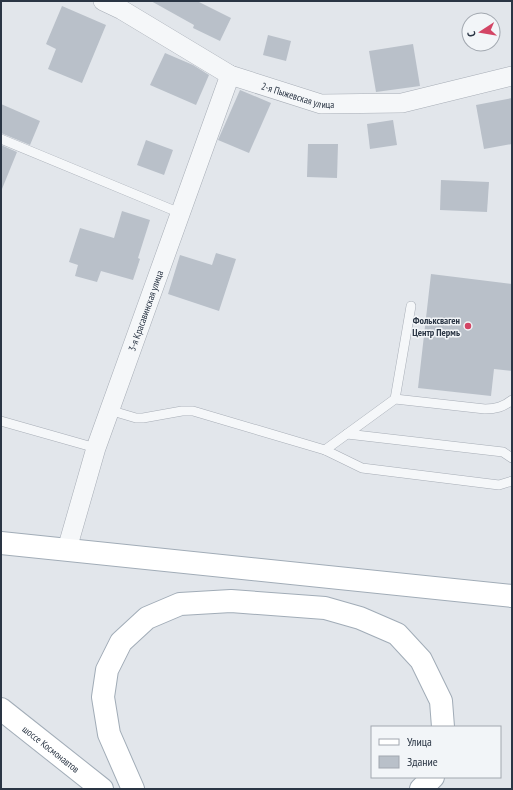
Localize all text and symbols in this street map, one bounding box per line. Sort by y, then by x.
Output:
north arrow [461,12,501,52]
text: С [464,30,479,38]
street label: 2-я Пыжевская улица [260,79,334,110]
street label: 3-я Красавинская улица [125,268,166,353]
place label: Фольксваген Центр Пермь [412,314,461,339]
marker: Фольксваген Центр Пермь [463,321,473,331]
street label: шоссе Космонавтов [20,722,82,775]
legend [371,726,501,778]
text: Улица [407,734,432,749]
text: Здание [407,754,438,769]

